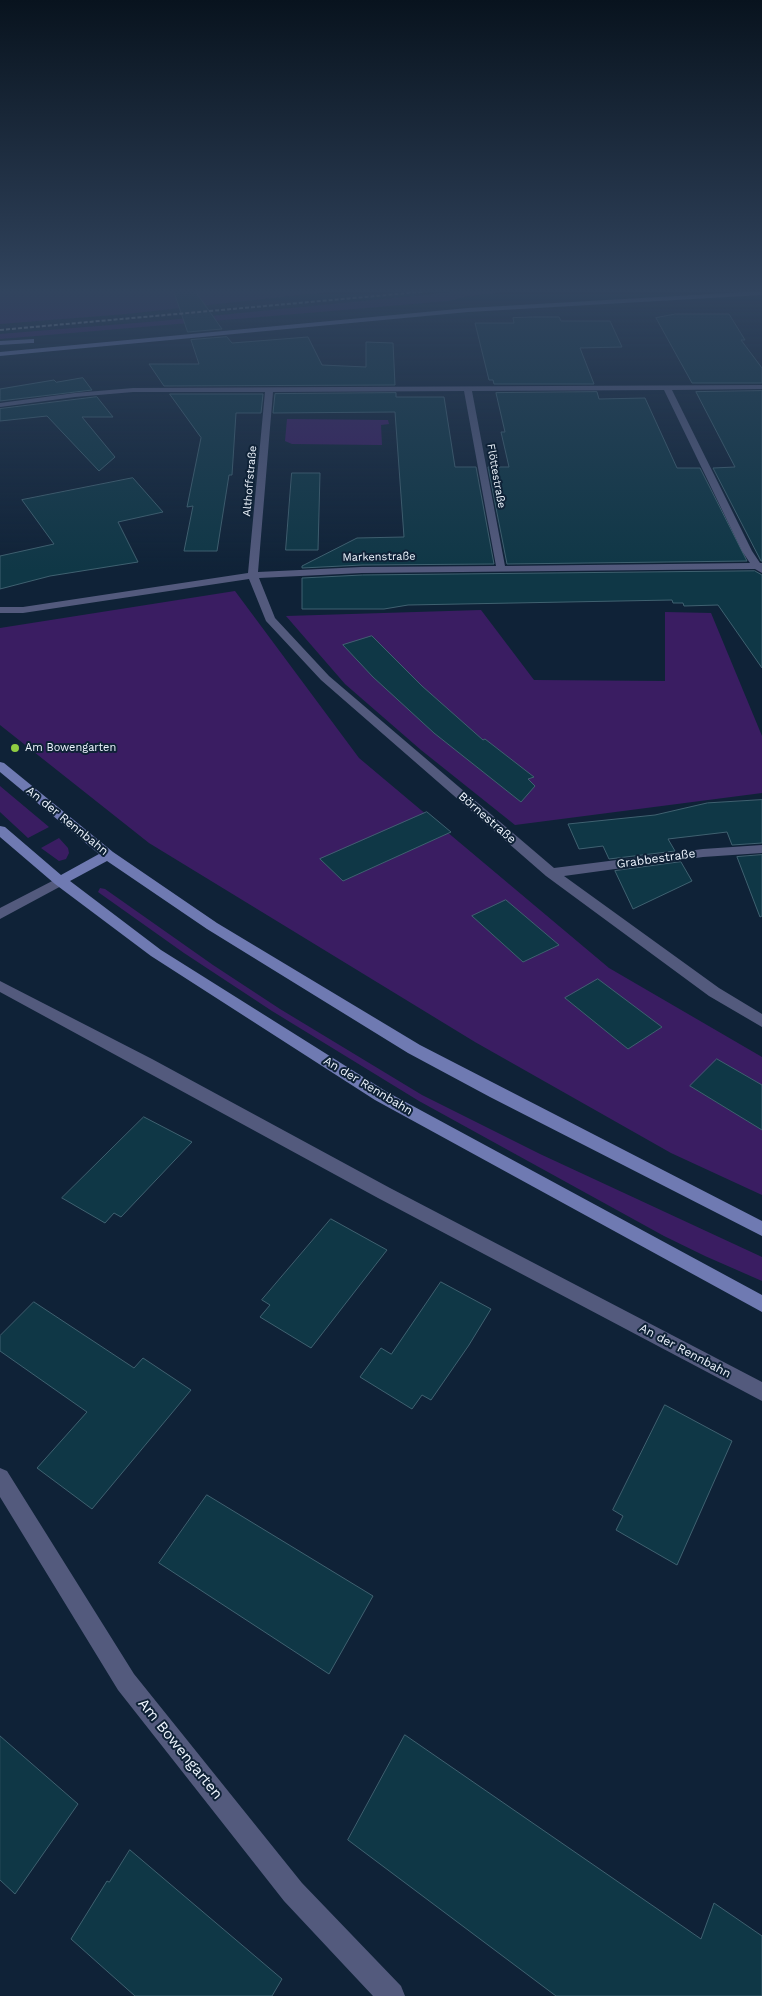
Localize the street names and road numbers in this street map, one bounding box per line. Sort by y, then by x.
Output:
street label: Flöttestraße [484,443,508,509]
street label: Althoffstraße [240,445,260,517]
street label: Markenstraße [342,550,416,564]
street label: An der Rennbahn [23,783,111,859]
street label: Börnestraße [455,789,519,847]
street label: Grabbestraße [616,846,696,872]
street label: An der Rennbahn [321,1054,415,1118]
street label: An der Rennbahn [637,1321,733,1381]
street label: Am Bowengarten [134,1695,226,1803]

